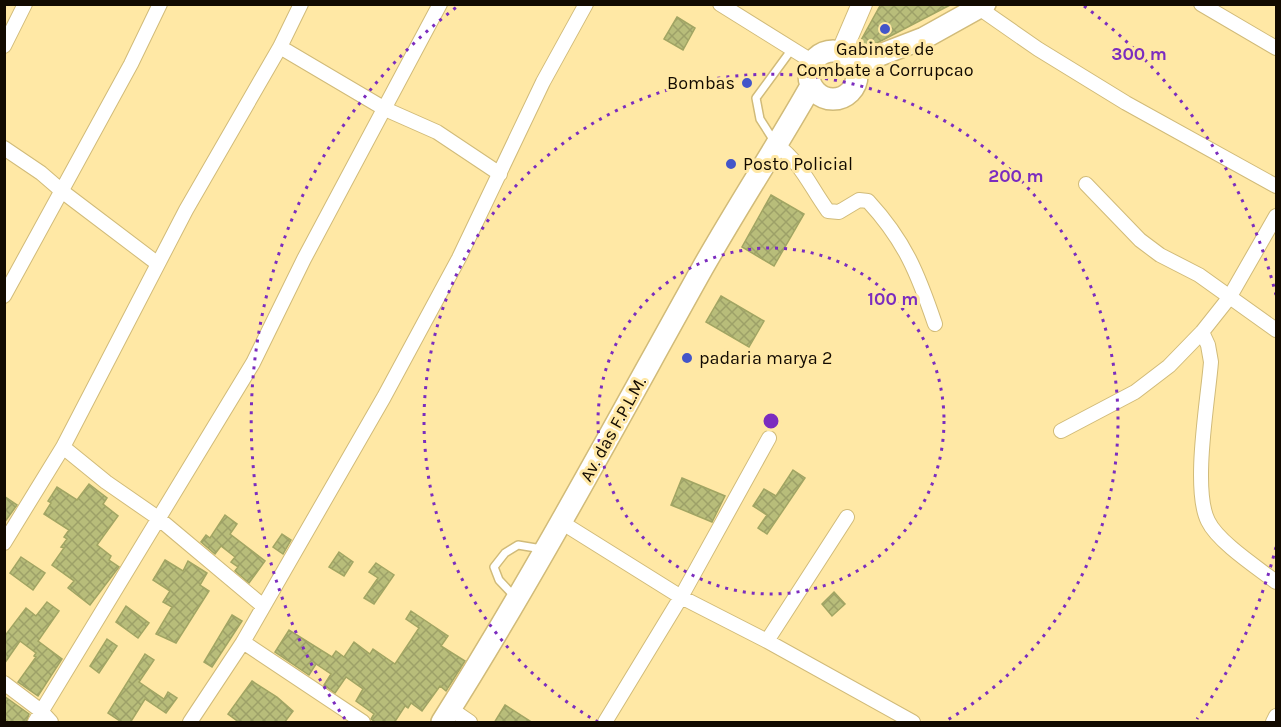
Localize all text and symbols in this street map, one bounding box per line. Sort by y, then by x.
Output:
marker: Gabinete de Combate a Corrupcao [878,22,892,36]
place label: Gabinete de Combate a Corrupcao [796,38,974,81]
text: 300 m [1111,43,1167,65]
place label: Bombas [667,72,735,94]
marker: Bombas [740,76,754,90]
place label: Posto Policial [743,153,853,175]
marker: Posto Policial [724,157,738,171]
text: 200 m [988,165,1044,187]
text: 100 m [868,288,918,310]
place label: padaria marya 2 [699,347,832,369]
marker: padaria marya 2 [680,351,694,365]
street label: Av. das F.P.L.M. [575,373,651,485]
centre of rings [761,411,781,431]

